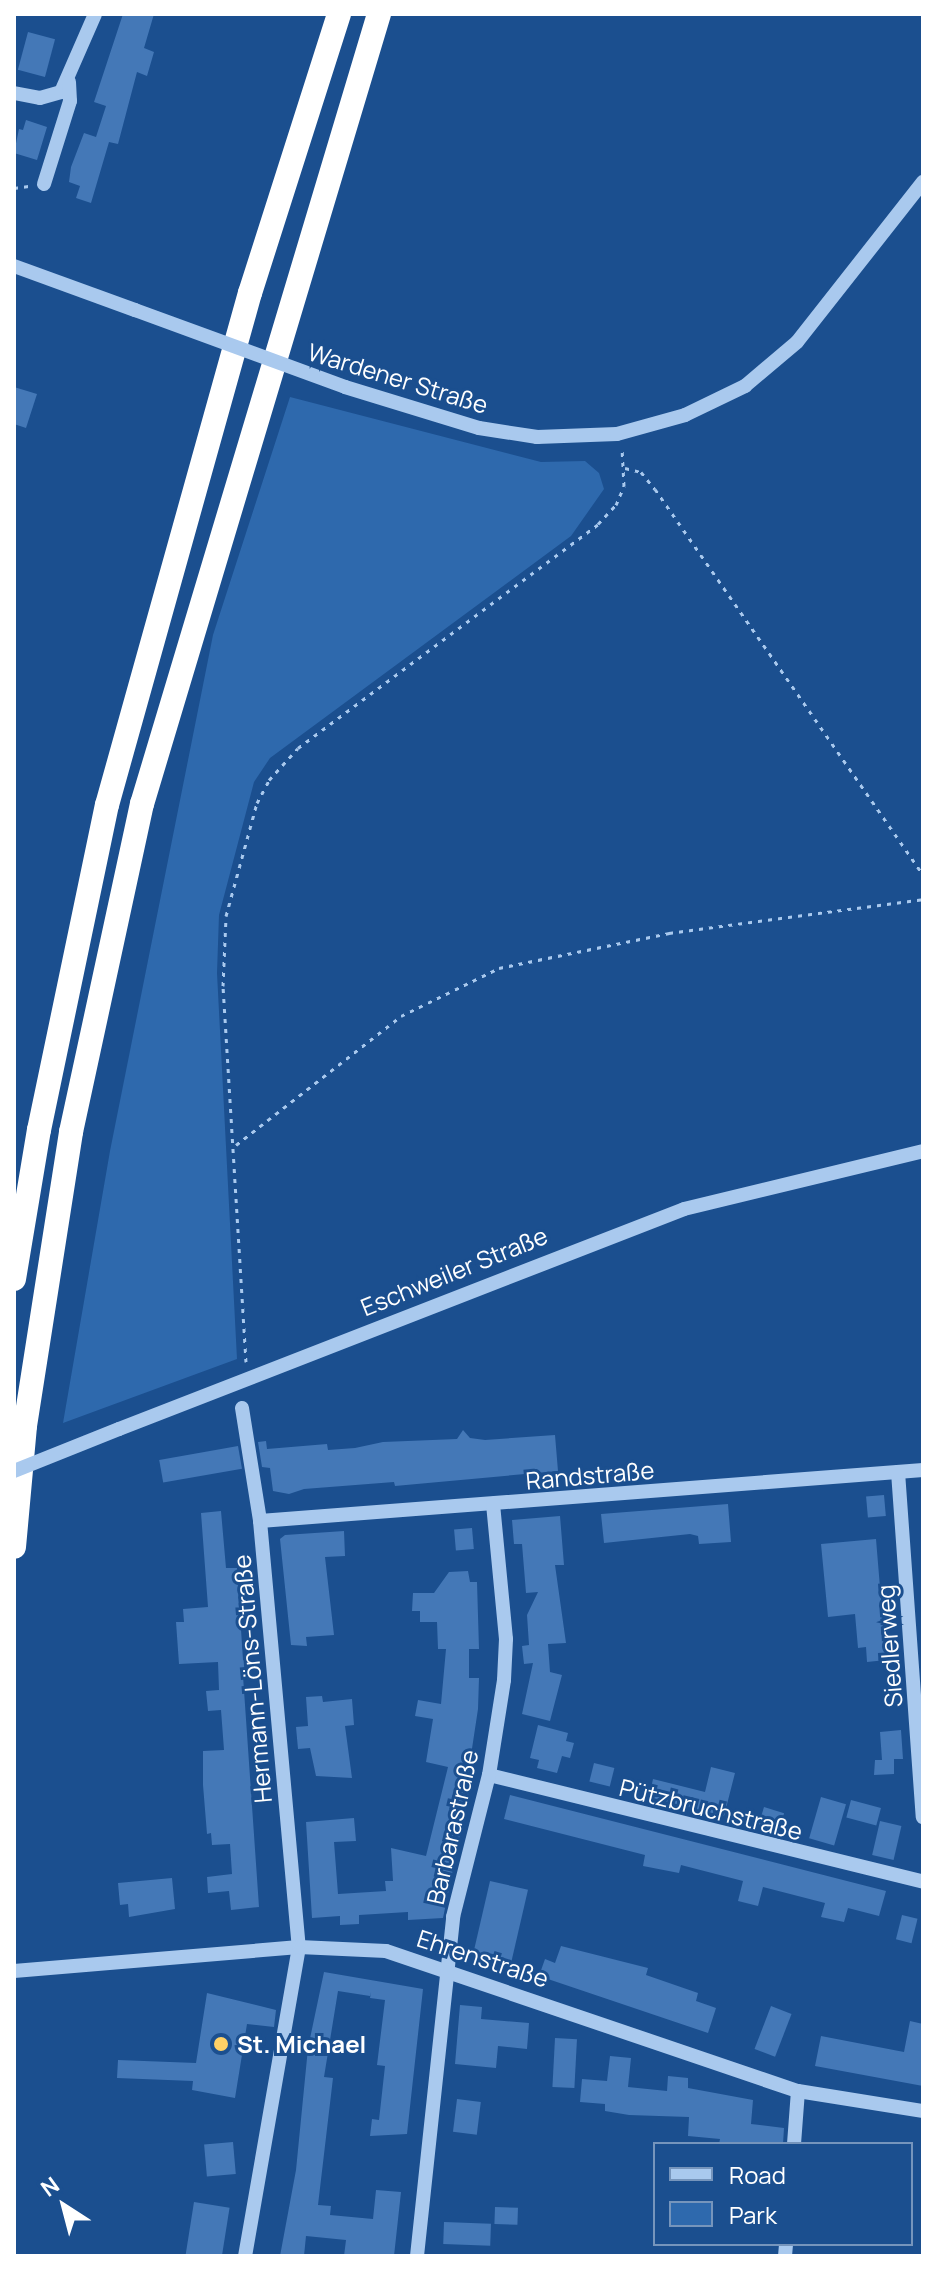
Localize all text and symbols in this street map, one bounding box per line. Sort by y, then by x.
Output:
street label: Wardener Straße [304,337,492,419]
street label: Eschweiler Straße [356,1220,552,1322]
street label: Randstraße [525,1455,655,1495]
street label: Hermann-Löns-Straße [227,1554,277,1804]
street label: Siedlerweg [870,1584,908,1708]
street label: Barbarastraße [420,1747,484,1907]
street label: Pützbruchstraße [616,1772,806,1846]
street label: Ehrenstraße [414,1923,552,1993]
place label: St. Michael [237,2030,366,2058]
marker: St. Michael [212,2035,230,2053]
legend [653,2142,913,2246]
text: Road [729,2158,786,2191]
north arrow [24,2166,104,2246]
text: N [35,2170,65,2203]
text: Park [729,2198,777,2231]

